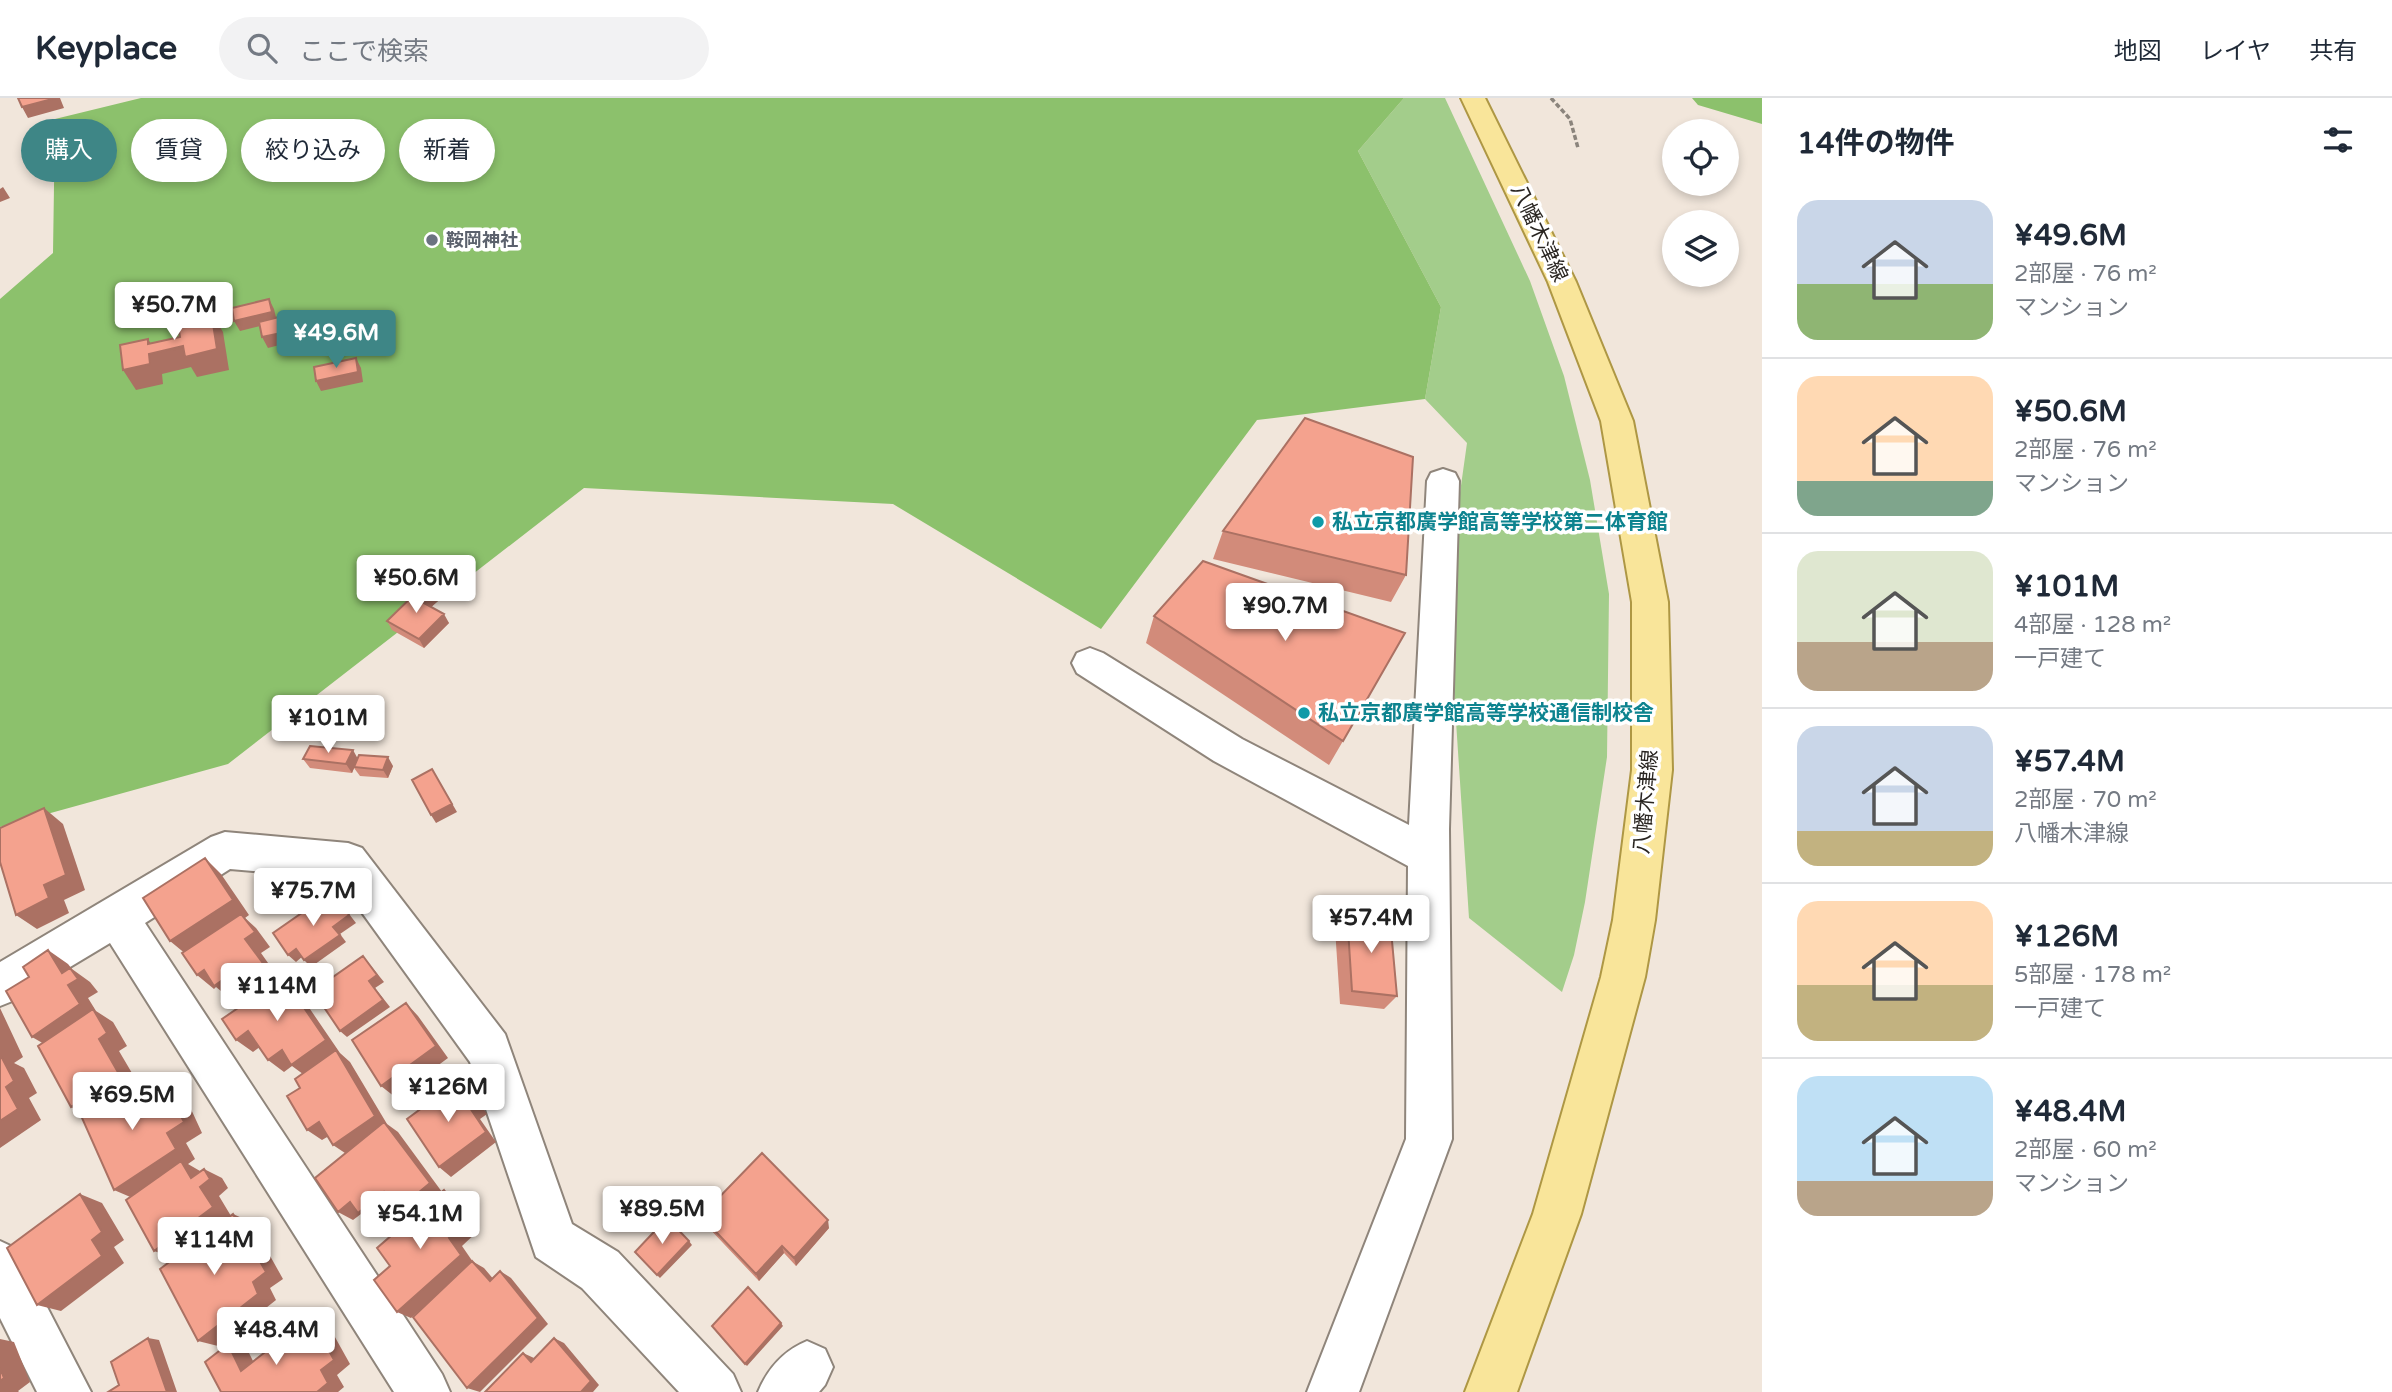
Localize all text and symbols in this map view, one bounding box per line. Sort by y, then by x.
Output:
search box [219,17,709,80]
text: Keyplace [35,29,177,68]
icon: search [243,29,281,67]
text: ここで検索 [299,36,429,67]
text: 地図 [2114,37,2162,66]
text: レイヤ [2200,37,2271,66]
text: 共有 [2309,37,2357,66]
chip: 購入 [21,119,117,182]
chip: 賃貸 [131,119,227,182]
chip: 絞り込み [241,119,385,182]
chip: 新着 [399,119,495,182]
map controls [1662,119,1739,287]
button: locate [1662,119,1739,196]
icon: filters [2319,121,2357,159]
text: 14件の物件 [1797,125,1955,162]
street label: 八幡木津線 [1505,180,1573,286]
button: layers [1662,210,1739,287]
text: ¥49.6M [2014,217,2127,254]
icon: home [1853,228,1937,312]
place label: 鞍岡神社 [446,229,518,251]
marker: 鞍岡神社 [424,232,440,248]
text: 2部屋 · 76 m² [2014,260,2157,288]
pin: ¥50.7M [117,282,231,342]
text: ¥50.7M [131,291,217,319]
text: マンション [2014,294,2129,322]
pin: ¥49.6M [279,310,393,370]
text: ¥49.6M [293,319,379,347]
text: ¥50.6M [2014,393,2127,430]
icon: home [1853,404,1937,488]
text: 2部屋 · 76 m² [2014,436,2157,464]
text: マンション [2014,470,2129,498]
place label: 私立京都廣学館高等学校第二体育館 [1332,510,1668,535]
marker: 私立京都廣学館高等学校第二体育館 [1310,514,1326,530]
pin: ¥50.6M [359,556,473,615]
text: ¥50.6M [373,564,459,592]
text: ¥101M [2014,568,2119,605]
icon: home [1853,579,1937,663]
pin: ¥90.7M [1228,584,1342,643]
text: ¥90.7M [1242,592,1328,620]
text: 4部屋 · 128 m² [2014,611,2171,639]
text: 一戸建て [2014,645,2106,673]
pin: ¥101M [279,696,377,755]
place label: 私立京都廣学館高等学校通信制校舎 [1318,701,1654,726]
text: ¥101M [288,704,368,732]
marker: 私立京都廣学館高等学校通信制校舎 [1296,705,1312,721]
text: ¥57.4M [2014,743,2125,780]
street label: 八幡木津線 [1629,749,1663,855]
icon: home [1853,754,1937,838]
text: 2部屋 · 70 m² [2014,786,2157,814]
text: 八幡木津線 [2014,820,2129,848]
pin: ¥75.7M [256,868,370,928]
text: ¥75.7M [270,877,356,905]
pin: ¥57.4M [1314,896,1428,955]
text: ¥57.4M [1328,904,1414,932]
text: ¥126M [2014,918,2119,955]
icon: home [1853,929,1937,1013]
text: 5部屋 · 178 m² [2014,961,2171,989]
pin: ¥114M [228,964,326,1023]
text: ¥114M [237,972,317,1000]
text: 一戸建て [2014,995,2106,1023]
pin: ¥126M [399,1065,497,1124]
pin: ¥69.5M [75,1072,189,1132]
text: ¥126M [408,1073,488,1101]
text: ¥69.5M [89,1081,175,1109]
text: ¥48.4M [2014,1093,2126,1130]
icon: home [1853,1104,1937,1188]
text: 2部屋 · 60 m² [2014,1136,2157,1164]
text: マンション [2014,1170,2129,1198]
pin: ¥89.5M [605,1186,719,1246]
pin: ¥54.1M [363,1192,477,1251]
text: ¥89.5M [619,1195,705,1223]
text: ¥54.1M [377,1200,463,1228]
pin: ¥114M [165,1218,263,1277]
text: ¥114M [174,1226,254,1254]
pin: ¥48.4M [219,1308,333,1367]
text: ¥48.4M [233,1316,319,1344]

